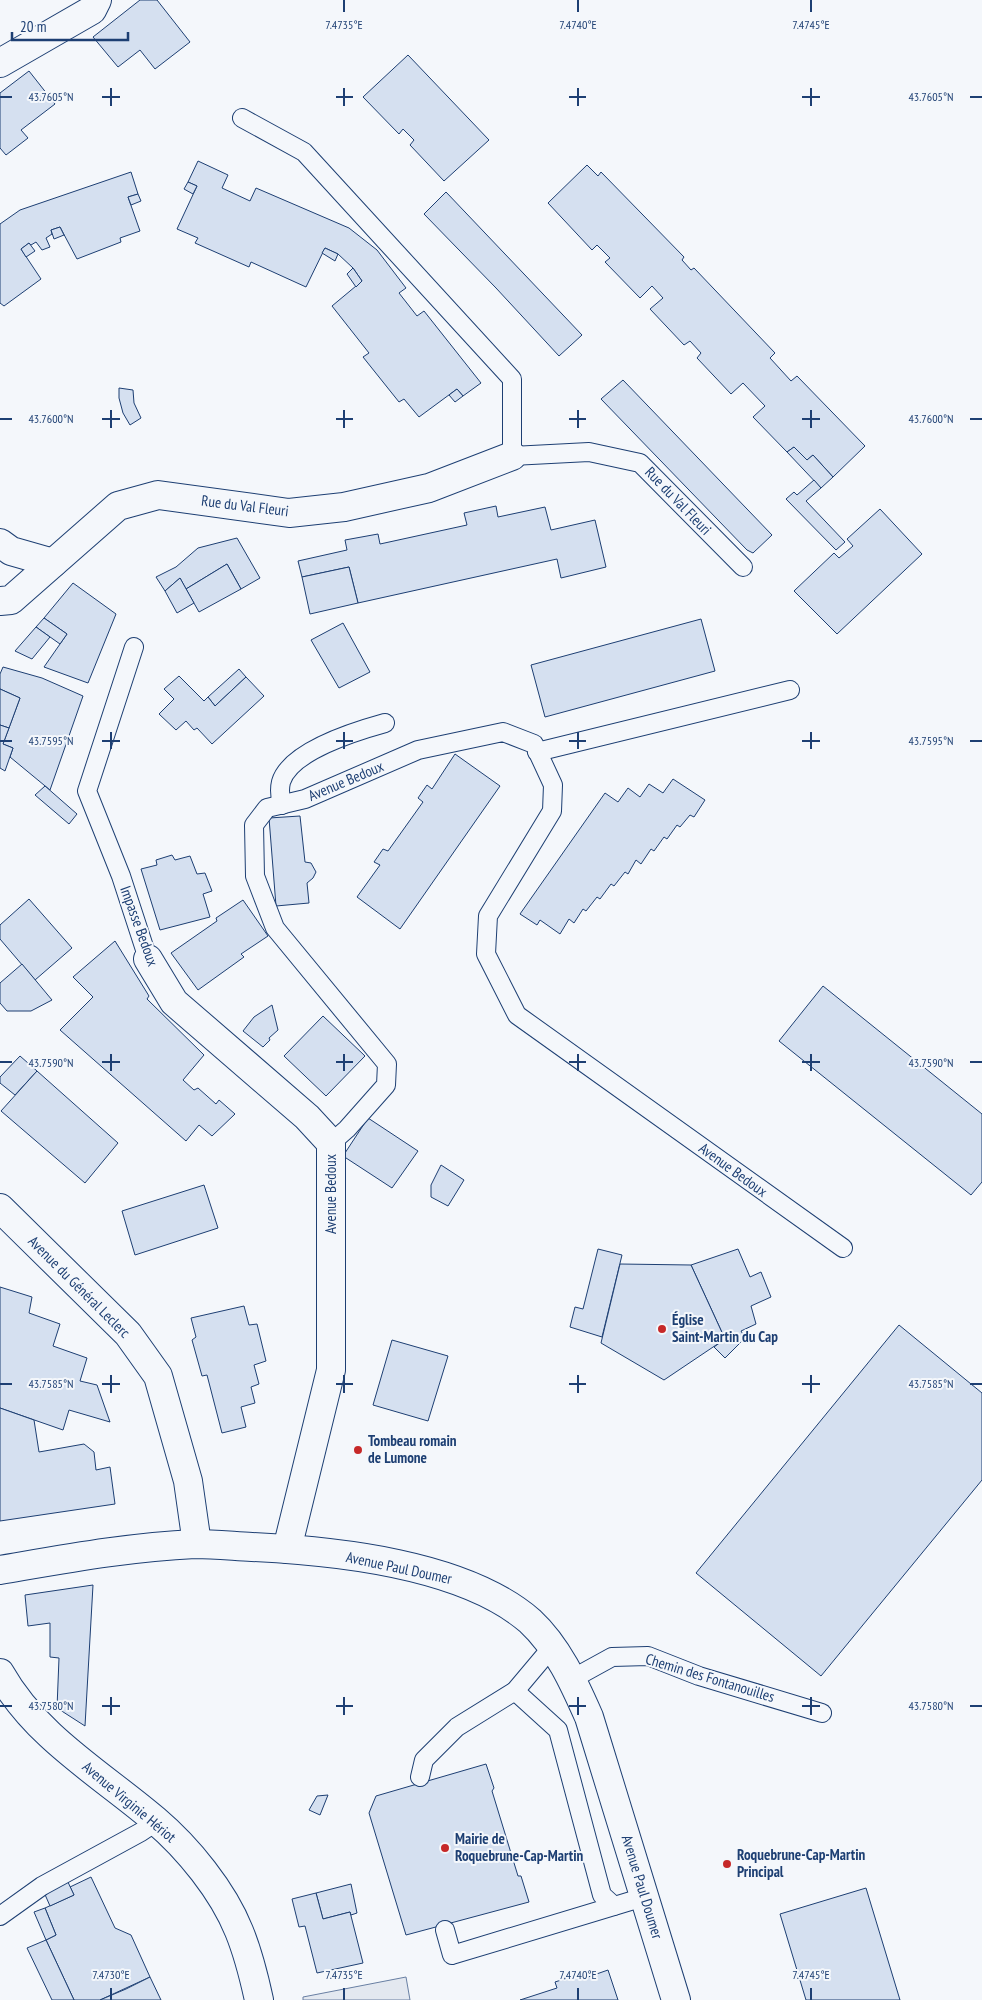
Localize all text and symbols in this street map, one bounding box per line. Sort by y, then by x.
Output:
scale bar [12,10,129,42]
text: 20 m [20,17,46,36]
text: 7.4735°E [325,17,363,32]
text: 7.4740°E [559,17,597,32]
text: 7.4745°E [792,17,830,32]
text: 43.7605°N [28,89,74,104]
text: 43.7605°N [908,89,954,104]
text: 43.7600°N [28,411,74,426]
text: 43.7600°N [908,411,954,426]
street label: Rue du Val Fleuri [641,463,716,539]
street label: Rue du Val Fleuri [200,491,290,520]
text: 43.7595°N [28,733,74,748]
text: 43.7595°N [908,733,954,748]
street label: Avenue Bedoux [305,756,386,805]
street label: Impasse Bedoux [116,883,163,969]
text: 43.7590°N [28,1055,74,1070]
text: 43.7590°N [908,1055,954,1070]
street label: Avenue Bedoux [695,1138,771,1201]
street label: Avenue Bedoux [321,1154,340,1234]
street label: Avenue du Général Leclerc [24,1232,135,1342]
place label: Église Saint-Martin du Cap [672,1310,778,1346]
marker: Église Saint-Martin du Cap [656,1323,668,1335]
text: 43.7585°N [28,1376,74,1391]
text: 43.7585°N [908,1376,954,1391]
place label: Tombeau romain de Lumone [368,1431,457,1467]
marker: Tombeau romain de Lumone [352,1444,364,1456]
street label: Avenue Paul Doumer [344,1547,455,1588]
street label: Chemin des Fontanouilles [643,1649,777,1706]
text: 43.7580°N [28,1698,74,1713]
text: 43.7580°N [908,1698,954,1713]
street label: Avenue Virginie Hériot [79,1757,180,1846]
place label: Mairie de Roquebrune-Cap-Martin [455,1829,584,1865]
street label: Avenue Paul Doumer [618,1833,668,1942]
marker: Mairie de Roquebrune-Cap-Martin [439,1842,451,1854]
place label: Roquebrune-Cap-Martin Principal [737,1845,866,1881]
marker: Roquebrune-Cap-Martin Principal [721,1858,733,1870]
text: 7.4730°E [92,1967,130,1982]
text: 7.4735°E [325,1967,363,1982]
text: 7.4740°E [559,1967,597,1982]
text: 7.4745°E [792,1967,830,1982]

